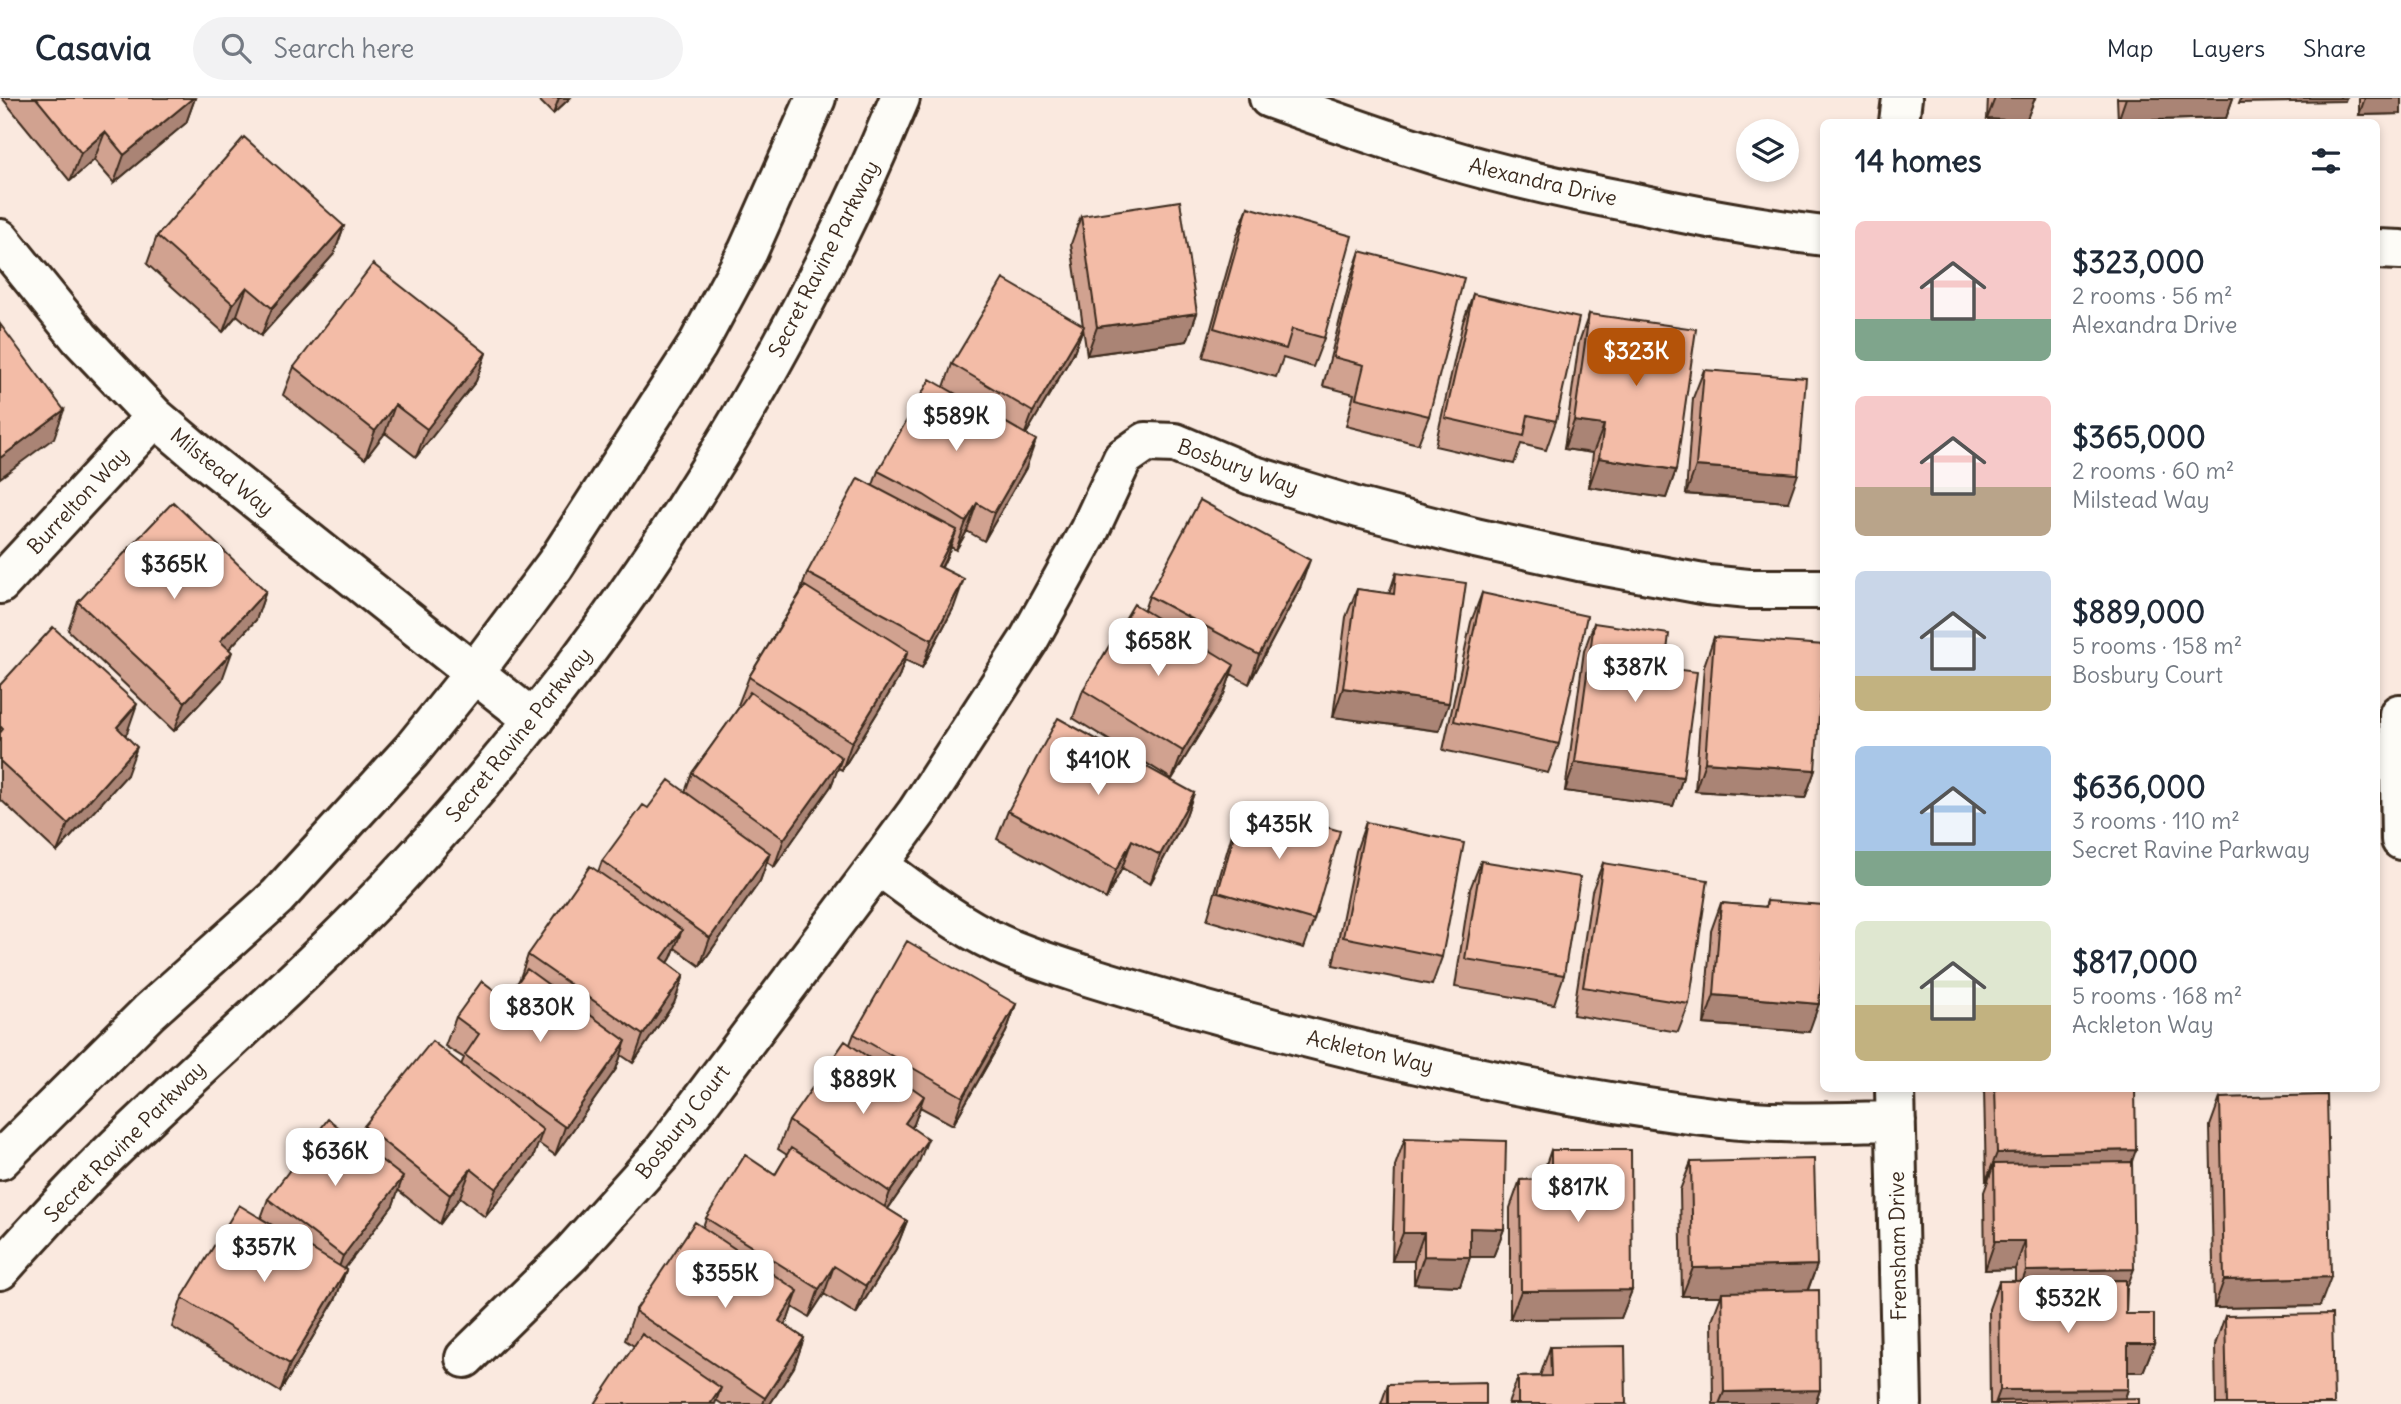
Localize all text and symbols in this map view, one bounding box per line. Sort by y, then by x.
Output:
search box [193,17,683,80]
text: Casavia [35,27,151,69]
icon: search [217,29,255,67]
text: Search here [273,32,414,65]
text: Map [2107,33,2153,63]
text: Layers [2191,33,2265,63]
text: Share [2303,33,2366,63]
map controls [1736,119,1799,182]
button: layers [1736,119,1799,182]
text: 14 homes [1855,142,1982,180]
icon: filters [2307,142,2345,180]
street label: Alexandra Drive [1467,151,1620,212]
street label: Secret Ravine Parkway [762,156,885,362]
text: $323,000 [2072,243,2205,281]
icon: home [1911,249,1995,333]
text: 2 rooms · 56 m² [2072,281,2233,310]
text: Alexandra Drive [2072,310,2237,339]
pin: $323K [1587,328,1685,388]
text: $323K [1603,336,1669,365]
pin: $589K [907,394,1005,453]
text: $589K [923,401,989,430]
text: $365,000 [2072,418,2206,456]
street label: Milstead Way [165,422,280,522]
icon: home [1911,424,1995,508]
street label: Bosbury Way [1174,432,1302,501]
street label: Burrelton Way [21,441,134,560]
text: 2 rooms · 60 m² [2072,456,2234,485]
text: Milstead Way [2072,485,2210,514]
pin: $365K [125,542,223,601]
text: $365K [141,549,207,578]
text: $889,000 [2072,593,2205,631]
icon: home [1911,599,1995,683]
pin: $658K [1109,618,1207,678]
text: $658K [1125,626,1191,655]
text: 5 rooms · 158 m² [2072,631,2242,660]
street label: Secret Ravine Parkway [440,642,597,828]
pin: $387K [1586,644,1684,704]
text: $387K [1603,652,1667,681]
text: Bosbury Court [2072,660,2223,689]
pin: $410K [1049,738,1147,797]
text: $410K [1066,745,1130,774]
text: $636,000 [2072,768,2206,806]
icon: home [1911,774,1995,858]
pin: $435K [1230,802,1328,861]
text: 3 rooms · 110 m² [2072,806,2240,835]
text: $435K [1246,809,1312,838]
text: Secret Ravine Parkway [2072,835,2310,864]
text: $817,000 [2072,943,2198,981]
icon: home [1911,949,1995,1033]
text: 5 rooms · 168 m² [2072,981,2242,1010]
pin: $830K [491,984,589,1044]
text: $830K [506,992,574,1021]
text: Ackleton Way [2072,1010,2213,1039]
street label: Ackleton Way [1304,1024,1436,1079]
street label: Secret Ravine Parkway [38,1055,211,1228]
pin: $889K [814,1056,912,1116]
street label: Bosbury Court [630,1059,736,1184]
text: $889K [830,1064,896,1093]
pin: $636K [286,1128,384,1188]
text: $636K [302,1136,368,1165]
pin: $817K [1529,1164,1627,1224]
street label: Frensham Drive [1883,1171,1912,1321]
text: $817K [1548,1172,1608,1201]
pin: $357K [215,1224,313,1284]
text: $357K [232,1232,296,1261]
pin: $355K [676,1250,774,1310]
text: $355K [692,1258,758,1287]
pin: $532K [2019,1276,2117,1335]
text: $532K [2035,1283,2101,1312]

